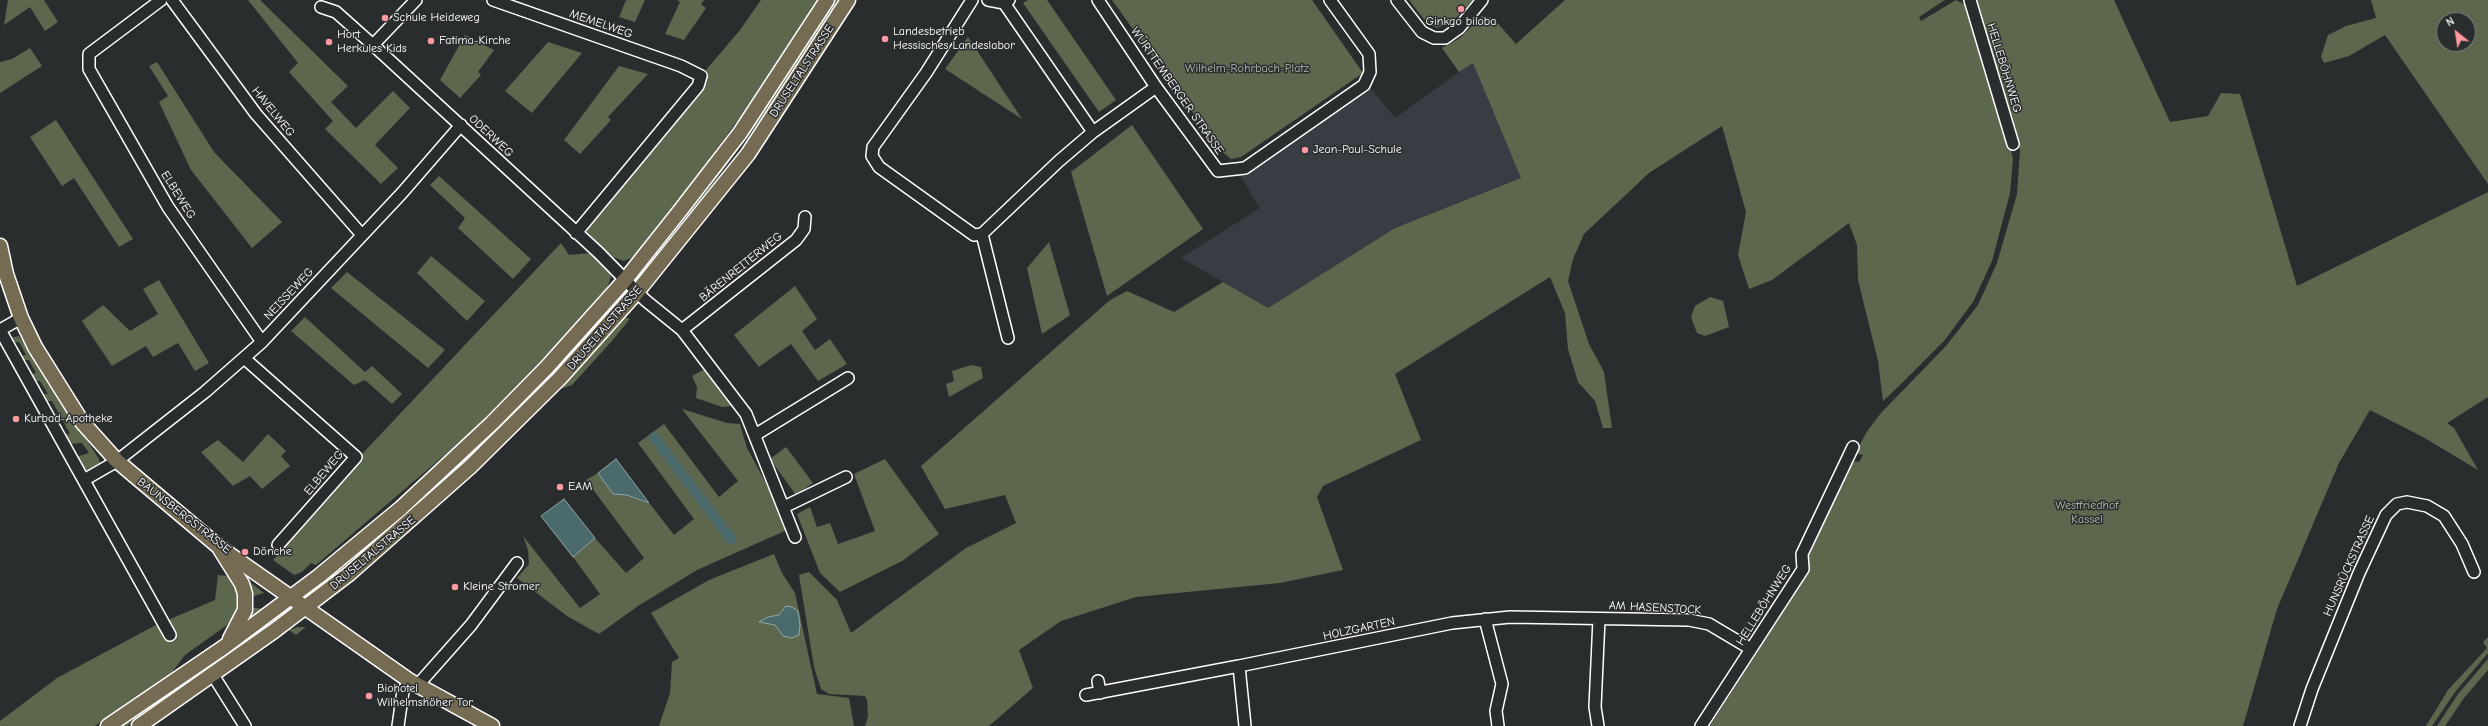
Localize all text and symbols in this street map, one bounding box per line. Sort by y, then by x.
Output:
marker: Ginkgo biloba [1456,4,1466,14]
street label: MEMELWEG [567,6,635,42]
place label: Schule Heideweg [393,11,480,25]
north arrow [2436,12,2476,52]
marker: Schule Heideweg [380,13,390,23]
place label: Ginkgo biloba [1426,15,1496,29]
text: N [2444,15,2457,29]
street label: HELLEBÖHNWEG [1984,21,2024,115]
street label: DRUSELTALSTRASSE [767,22,837,120]
place label: Landesbetrieb Hessisches Landeslabor [893,25,1015,53]
street label: WÜRTTEMBERGER STRASSE [1127,25,1227,157]
place label: Hort Herkules Kids [337,28,407,56]
place label: Fatima-Kirche [439,34,511,48]
marker: Landesbetrieb Hessisches Landeslabor [880,34,890,44]
marker: Fatima-Kirche [426,36,436,46]
marker: Hort Herkules Kids [324,37,334,47]
park label: Wilhelm-Rohrbach-Platz [1185,62,1309,76]
street label: HAVELWEG [248,84,298,140]
street label: ODERWEG [466,112,516,160]
place label: Jean-Paul-Schule [1313,143,1402,157]
marker: Jean-Paul-Schule [1300,145,1310,155]
street label: ELBEWEG [158,168,198,222]
street label: BÄRENREITERWEG [697,229,785,305]
street label: NEISSEWEG [261,265,317,323]
street label: DRUSELTALSTRASSE [564,283,646,373]
place label: Kurbad-Apotheke [24,412,112,426]
marker: Kurbad-Apotheke [11,414,21,424]
street label: ELBEWEG [301,448,347,498]
street label: BAUNSBERGSTRASSE [134,475,234,557]
place label: EAM [568,480,592,494]
marker: EAM [555,482,565,492]
park label: Westfriedhof Kassel [2055,499,2119,527]
street label: DRUSELTALSTRASSE [327,513,419,593]
street label: HUNSRÜCKSTRASSE [2320,514,2378,618]
place label: Dönche [253,545,292,559]
marker: Dönche [240,547,250,557]
street label: HELLEBÖHNWEG [1733,562,1795,648]
place label: Kleine Stromer [463,580,539,594]
marker: Kleine Stromer [450,582,460,592]
street label: AM HASENSTOCK [1608,598,1702,618]
street label: HOLZGARTEN [1322,614,1396,644]
place label: Biohotel Wilhelmshöher Tor [377,682,473,710]
marker: Biohotel Wilhelmshöher Tor [364,691,374,701]

